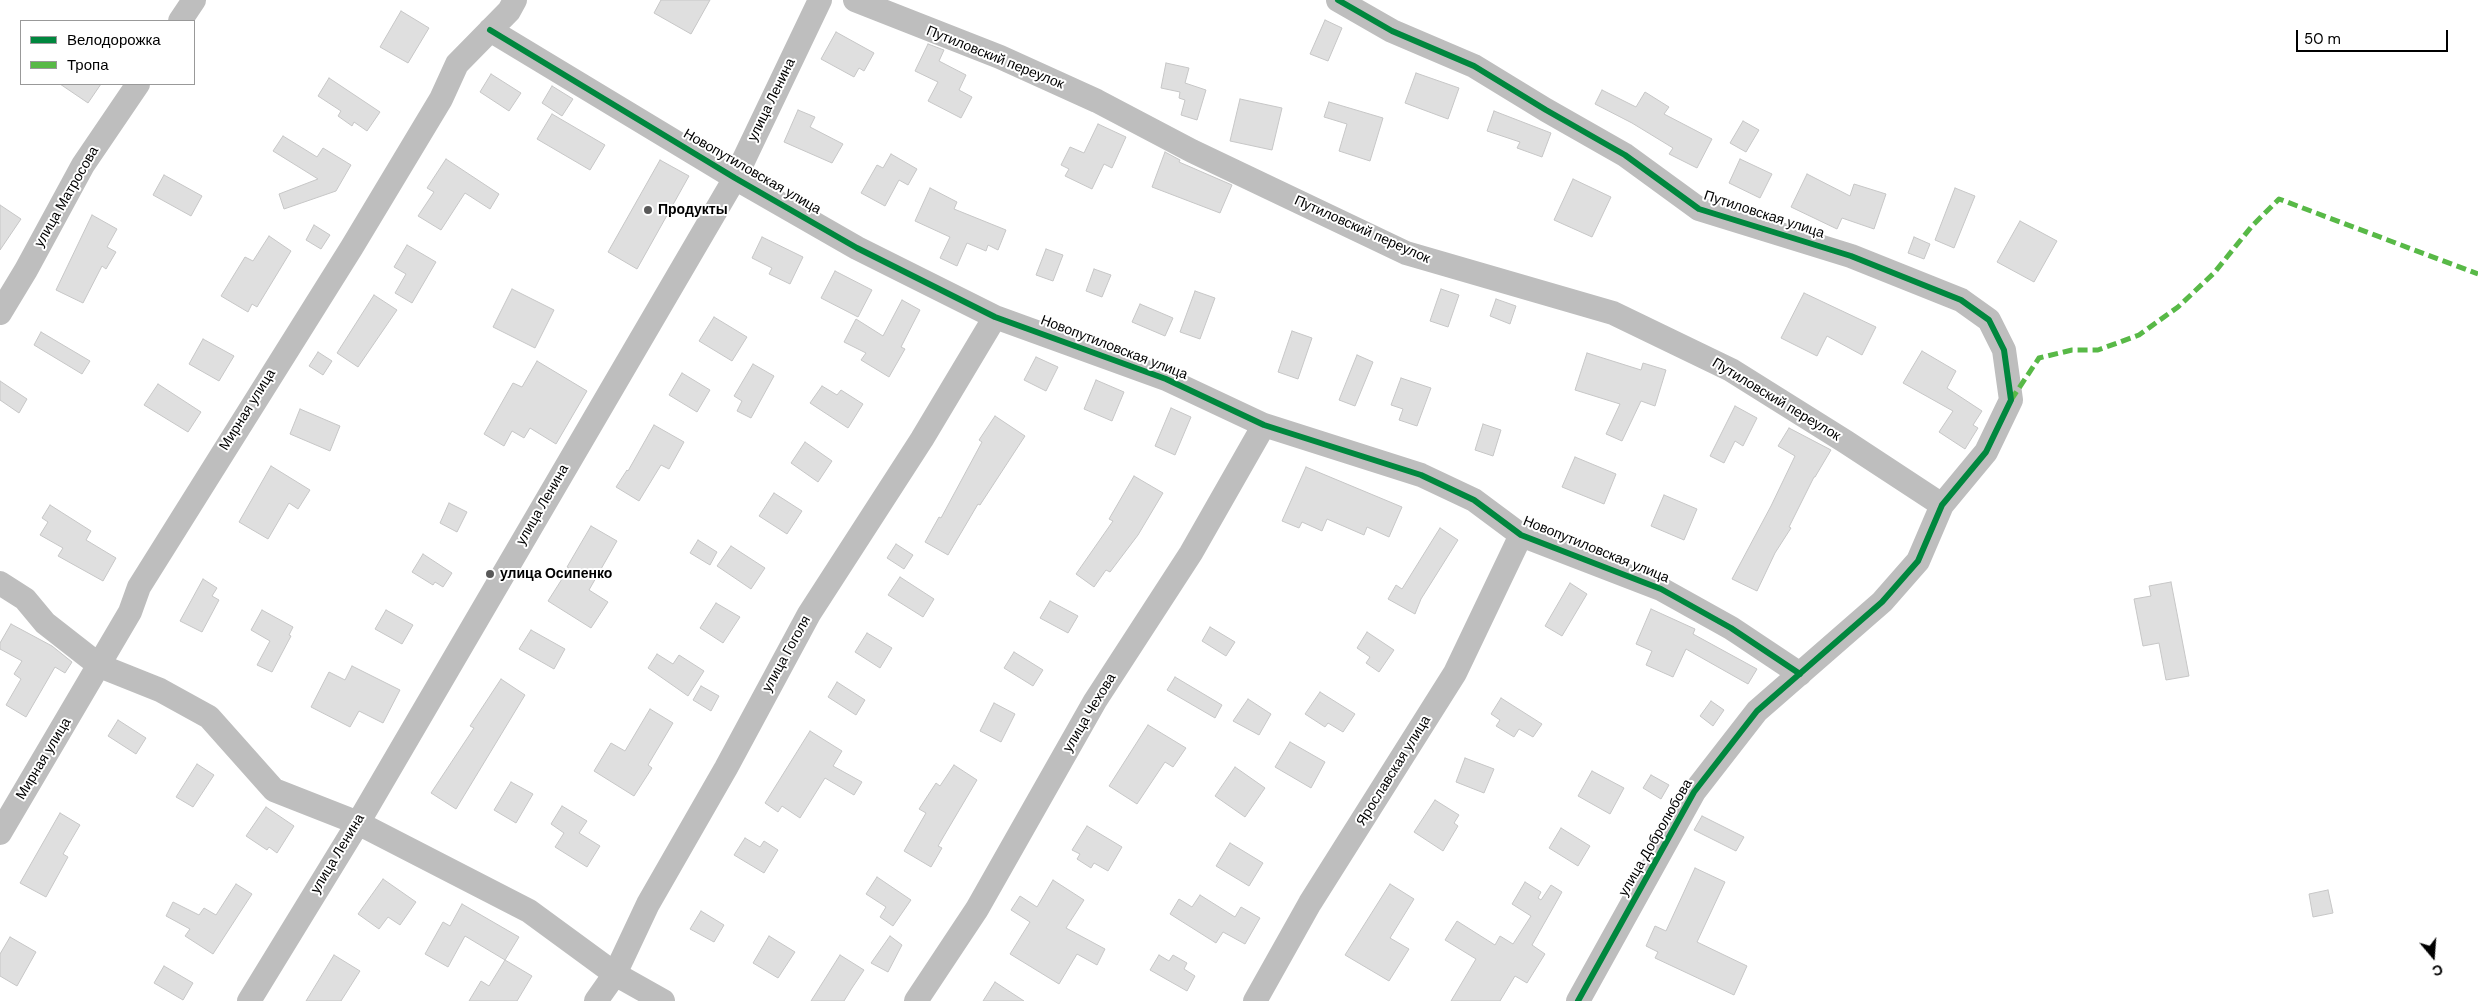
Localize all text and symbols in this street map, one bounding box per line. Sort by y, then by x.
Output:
legend [20,20,195,85]
scale bar [2298,20,2450,52]
street label: Путиловский переулок [924,23,1066,93]
text: 50 m [2304,29,2341,49]
text: Велодорожка [67,30,161,50]
text: Тропа [67,55,108,75]
street label: улица Ленина [745,56,799,144]
street label: Новопутиловская улица [680,126,824,218]
street label: улица Матросова [31,144,103,250]
street label: Путиловская улица [1702,188,1826,242]
street label: Путиловский переулок [1291,192,1433,268]
place label: Продукты [658,202,728,218]
marker: Продукты [642,204,654,216]
street label: Новопутиловская улица [1038,312,1190,384]
street label: Путиловский переулок [1709,355,1843,445]
street label: Мирная улица [216,366,280,454]
street label: улица Ленина [513,462,573,548]
street label: Новопутиловская улица [1520,513,1672,587]
place label: улица Осипенко [500,566,612,582]
marker: улица Осипенко [484,568,496,580]
street label: улица Гоголя [759,613,815,695]
street label: улица Чехова [1060,671,1120,755]
street label: Ярославская улица [1353,713,1435,829]
street label: Мирная улица [13,715,75,803]
street label: улица Добролюбова [1616,776,1696,900]
street label: улица Ленина [308,811,368,897]
north arrow [2408,931,2458,981]
text: С [2430,960,2445,980]

